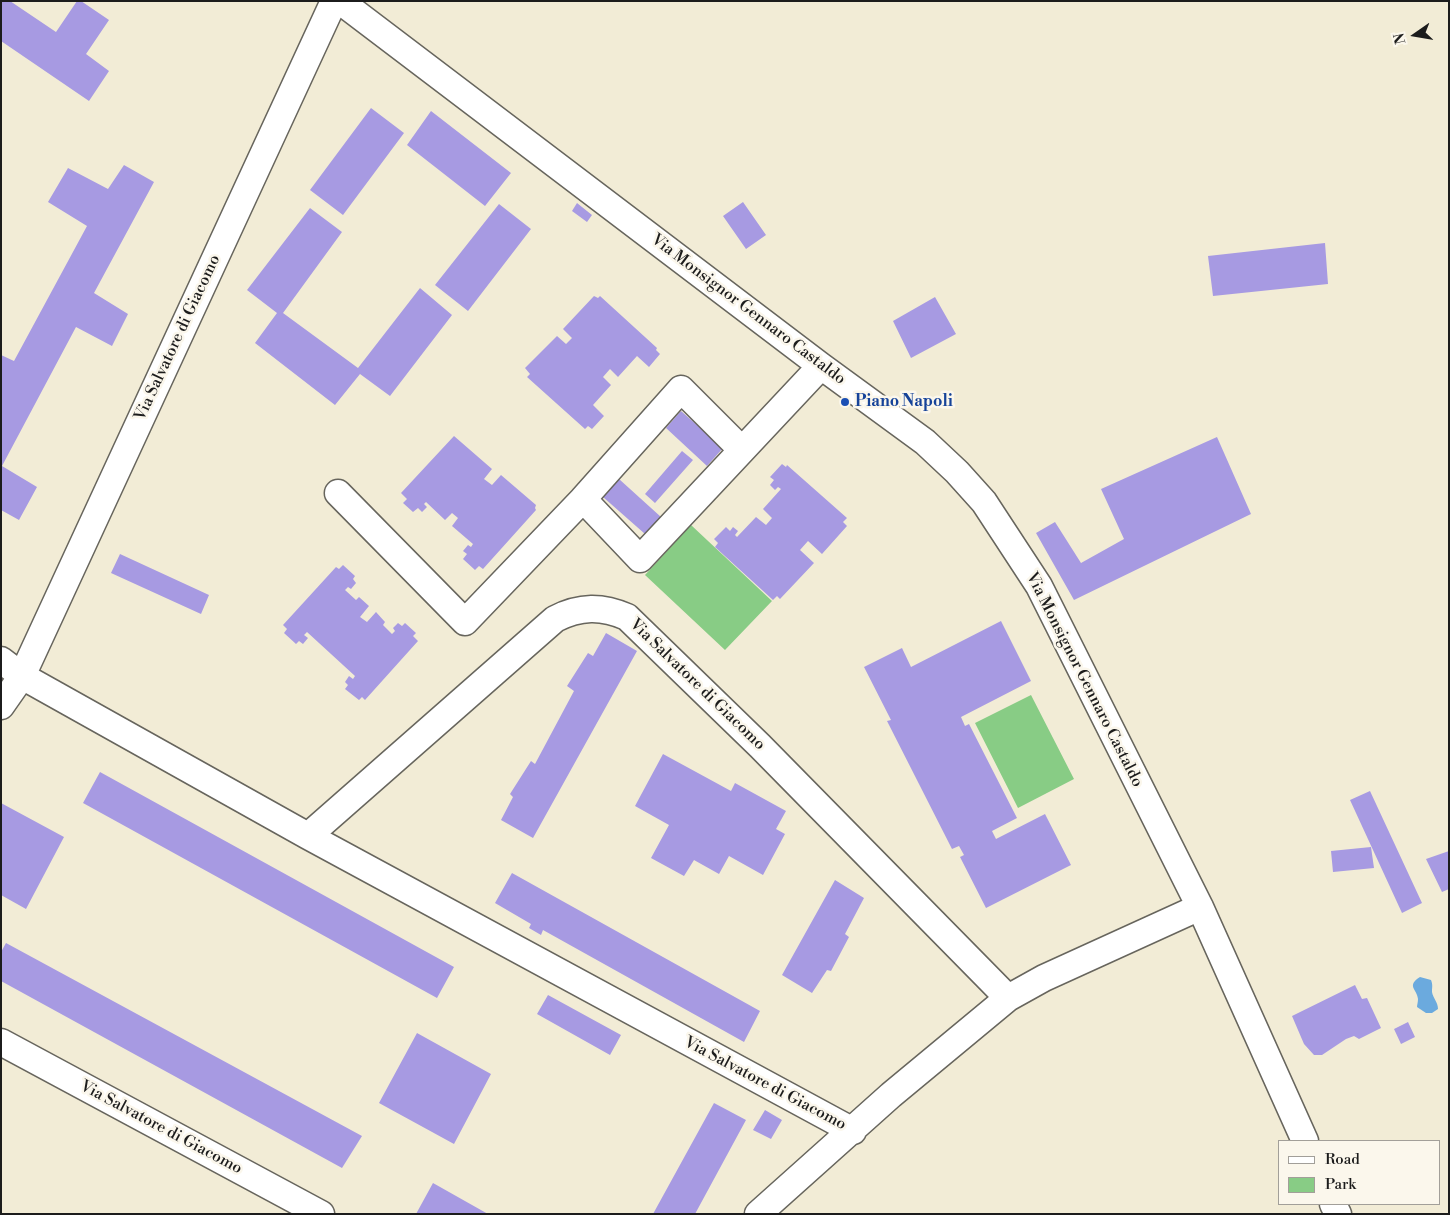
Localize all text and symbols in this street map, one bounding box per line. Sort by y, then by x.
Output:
north arrow [1390,10,1440,60]
text: N [1390,31,1410,46]
street label: Via Monsignor Gennaro Castaldo [647,231,849,389]
street label: Via Salvatore di Giacomo [131,252,225,424]
place label: Piano Napoli [855,392,953,412]
marker: Piano Napoli [839,396,851,408]
street label: Via Monsignor Gennaro Castaldo [1021,569,1147,791]
street label: Via Salvatore di Giacomo [625,615,769,755]
street label: Via Salvatore di Giacomo [681,1033,849,1135]
street label: Via Salvatore di Giacomo [77,1077,245,1179]
legend [1278,1140,1440,1205]
text: Road [1325,1150,1360,1169]
text: Park [1325,1175,1356,1194]

